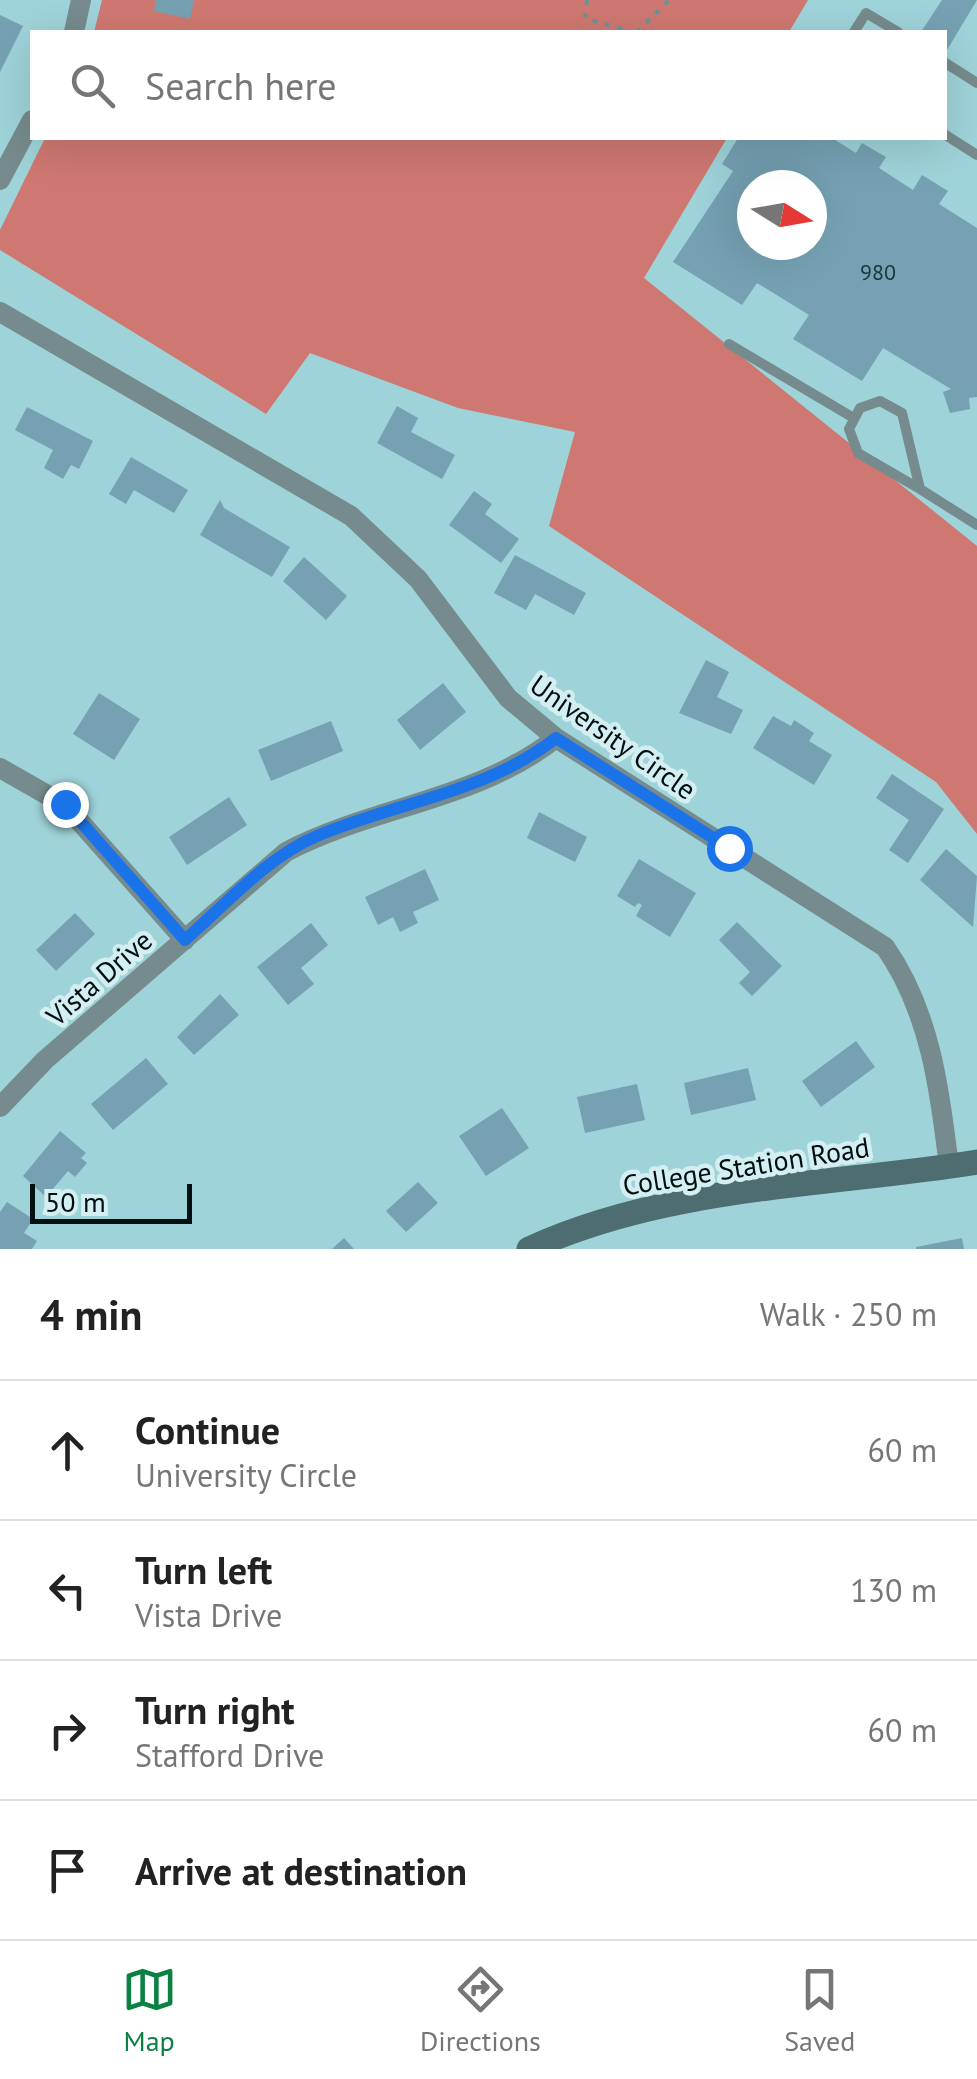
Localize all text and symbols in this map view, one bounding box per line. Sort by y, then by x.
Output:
search box [30,30,947,140]
icon: search [65,58,120,113]
text: Search here [145,61,337,110]
north arrow [737,170,827,260]
house number: 980 [860,258,896,286]
street label: University Circle [523,666,704,807]
route end [43,782,89,828]
route start [707,826,753,872]
street label: Vista Drive [37,921,159,1034]
street label: College Station Road [620,1128,872,1203]
scale bar [30,1179,192,1224]
text: 50 m [45,1183,106,1220]
text: 4 min [40,1287,142,1342]
text: Walk · 250 m [760,1293,937,1335]
text: Continue [135,1405,280,1454]
icon: ahead [40,1423,95,1478]
text: 60 m [868,1429,937,1471]
text: University Circle [135,1454,357,1496]
text: Turn left [135,1545,272,1594]
icon: left [40,1563,95,1618]
text: 130 m [850,1569,937,1611]
text: Vista Drive [135,1594,282,1636]
text: Turn right [135,1685,295,1734]
icon: right [40,1703,95,1758]
text: 60 m [868,1709,937,1751]
text: Stafford Drive [135,1734,324,1776]
icon: arrive [40,1843,95,1898]
text: Arrive at destination [135,1846,467,1895]
tab: Map [122,1962,177,2059]
tab: Directions [420,1962,541,2059]
tab: Saved [784,1962,855,2059]

